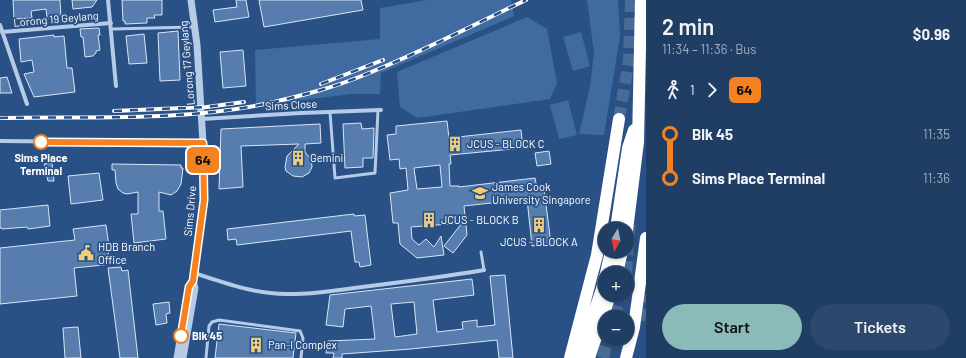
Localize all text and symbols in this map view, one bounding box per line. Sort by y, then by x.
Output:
street label: Lorong 19 Geylang [13,8,99,29]
text: 2 min [662,13,714,39]
street label: Lorong 17 Geylang [176,20,197,106]
text: $0.96 [913,25,950,43]
text: 11:34 – 11:36 · Bus [662,41,757,57]
icon: walk [662,79,684,101]
icon: forward [701,79,723,101]
text: 64 [737,81,753,98]
text: 1 [690,82,695,98]
street label: Sims Close [265,97,317,112]
text: Blk 45 [692,125,733,143]
text: 11:35 [923,126,950,142]
marker: Sims Place Terminal [33,134,49,150]
building icon: JCUS - BLOCK C [446,135,464,153]
place label: JCUS - BLOCK C [467,137,544,150]
line badge: 64 [185,147,221,173]
building icon: Gemini [289,149,307,167]
place label: Sims Place Terminal [14,151,68,177]
text: 64 [195,151,211,168]
place label: Gemini [310,151,343,164]
text: Sims Place Terminal [692,169,825,187]
text: 11:36 [923,170,950,186]
place label: James Cook University Singapore [492,180,591,206]
school or university icon: James Cook University Singapore [471,184,489,202]
street label: Sims Drive [181,185,198,237]
building icon: JCUS - BLOCK B [420,211,438,229]
place label: JCUS - BLOCK B [441,213,519,226]
building icon: JCUS - BLOCK A [530,216,548,234]
north arrow [598,222,634,258]
map controls [598,222,634,346]
place label: JCUS - BLOCK A [500,235,578,248]
place label: HDB Branch Office [98,240,155,266]
public building icon: HDB Branch Office [77,244,95,262]
button: + [598,266,634,302]
button: Start [662,304,802,350]
button: Tickets [810,304,950,350]
button: − [598,310,634,346]
marker: Blk 45 [173,328,189,344]
place label: Blk 45 [192,329,222,342]
building icon: Pan-I Complex [247,336,265,354]
place label: Pan-I Complex [268,338,337,351]

